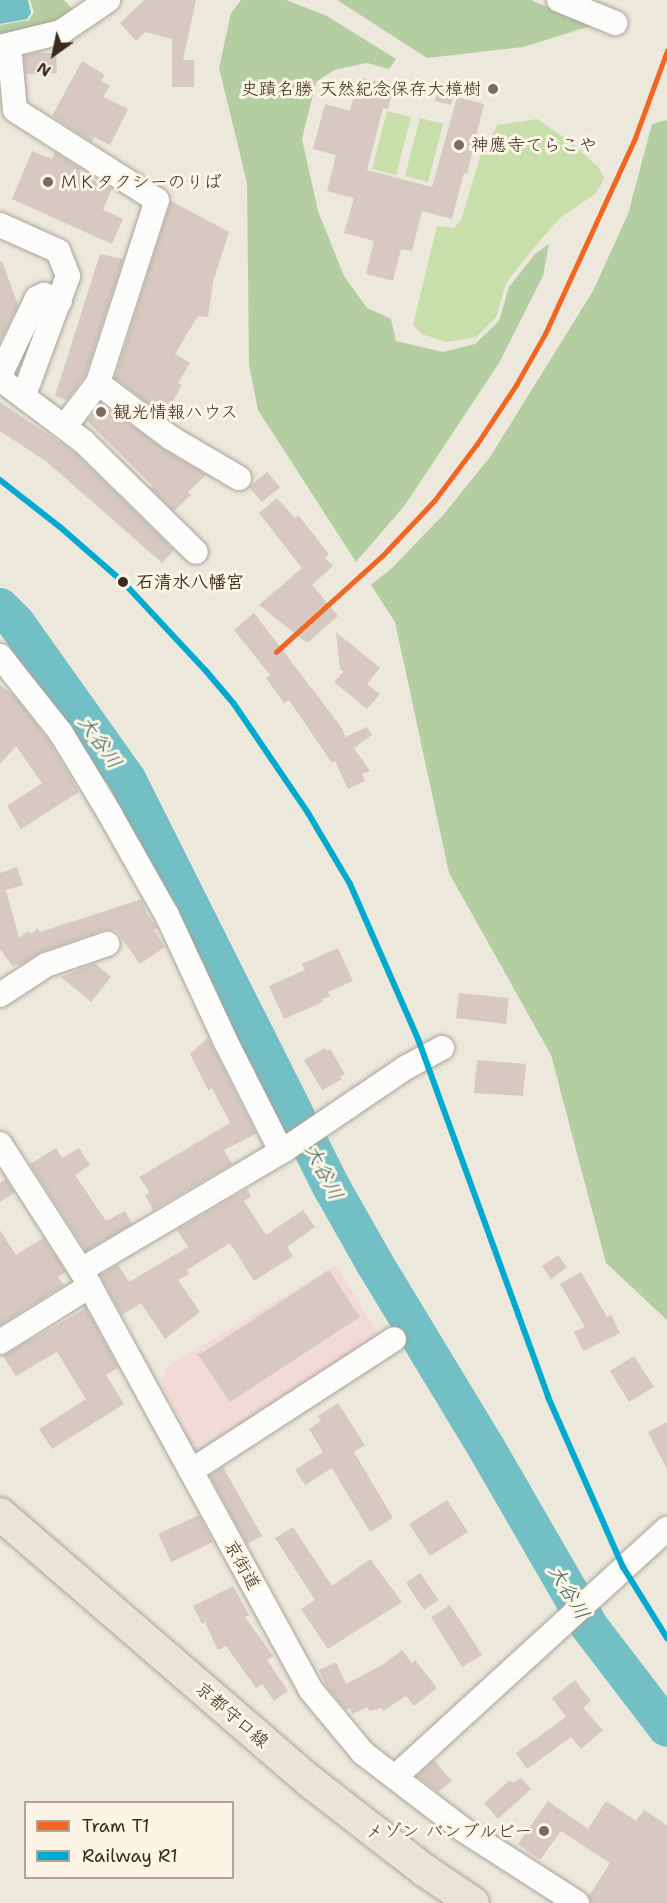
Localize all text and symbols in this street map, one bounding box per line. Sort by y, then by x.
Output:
north arrow [24,24,84,84]
text: N [33,57,55,82]
place label: 史蹟名勝 天然紀念保存大樟樹 [241,78,481,100]
marker: 史蹟名勝 天然紀念保存大樟樹 [486,82,500,96]
place label: 神應寺てらこや [471,134,597,156]
marker: 神應寺てらこや [452,138,466,152]
place label: ＭＫタクシーのりば [60,171,222,193]
marker: ＭＫタクシーのりば [41,175,55,189]
place label: 観光情報ハウス [113,401,239,423]
marker: 観光情報ハウス [94,405,108,419]
place label: 石清水八幡宮 [136,571,244,593]
marker: 石清水八幡宮 [114,573,132,591]
water label: 大谷川 [73,711,127,773]
water label: 大谷川 [300,1140,348,1204]
street label: 京街道 [219,1536,265,1594]
water label: 大谷川 [543,1560,595,1624]
street label: 京都守口線 [191,1677,273,1753]
legend [24,1801,234,1879]
text: Tram T1 [82,1814,149,1838]
place label: メゾン バンブルビー [365,1820,532,1842]
marker: メゾン バンブルビー [537,1824,551,1838]
text: Railway R1 [82,1844,178,1868]

